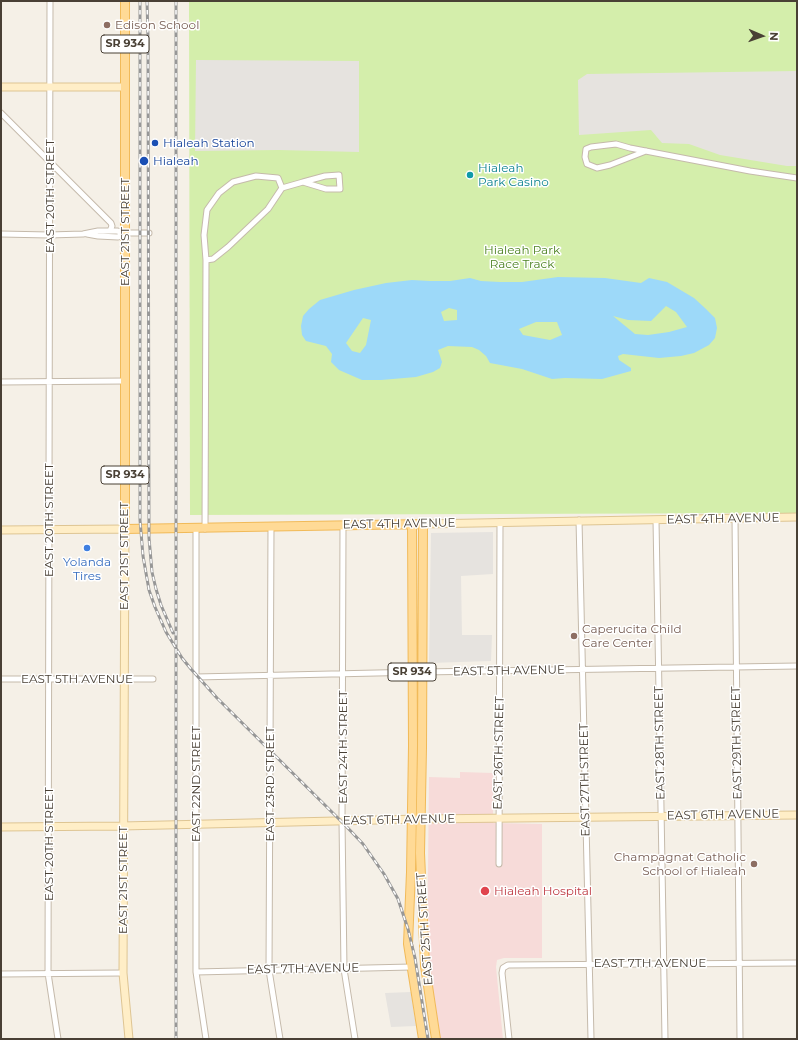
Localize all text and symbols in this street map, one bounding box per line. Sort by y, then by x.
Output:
north arrow [742,16,782,56]
place label: Edison School [115,18,199,32]
marker: Edison School [102,20,112,30]
text: N [767,32,781,41]
road number: SR 934 [101,35,149,53]
place label: Hialeah Station [163,136,255,150]
marker: Hialeah Station [150,138,160,148]
street label: EAST 20TH STREET [43,139,57,253]
place label: Hialeah [153,154,199,168]
marker: Hialeah [138,155,150,167]
place label: Hialeah Park Casino [478,161,549,189]
marker: Hialeah Park Casino [465,170,475,180]
street label: EAST 21ST STREET [118,178,132,286]
park label: Hialeah Park Race Track [484,243,560,271]
street label: EAST 20TH STREET [42,463,56,577]
road number: SR 934 [101,466,149,484]
street label: EAST 21ST STREET [117,502,131,610]
street label: EAST 4TH AVENUE [667,511,779,527]
street label: EAST 4TH AVENUE [343,516,455,532]
marker: Yolanda Tires [82,543,92,553]
place label: Yolanda Tires [63,555,111,583]
place label: Caperucita Child Care Center [582,622,682,650]
marker: Caperucita Child Care Center [569,631,579,641]
road number: SR 934 [388,663,436,681]
street label: EAST 5TH AVENUE [453,663,565,679]
street label: EAST 5TH AVENUE [21,672,133,686]
street label: EAST 28TH STREET [652,686,668,800]
street label: EAST 29TH STREET [729,686,745,800]
street label: EAST 24TH STREET [336,690,350,804]
street label: EAST 26TH STREET [491,696,507,810]
street label: EAST 27TH STREET [577,723,593,837]
street label: EAST 22ND STREET [189,726,203,842]
street label: EAST 23RD STREET [263,726,277,842]
street label: EAST 20TH STREET [42,787,56,901]
street label: EAST 6TH AVENUE [667,807,779,823]
street label: EAST 6TH AVENUE [343,812,455,828]
street label: EAST 21ST STREET [116,826,130,934]
place label: Champagnat Catholic School of Hialeah [614,850,746,878]
marker: Champagnat Catholic School of Hialeah [749,859,759,869]
street label: EAST 25TH STREET [414,872,436,986]
place label: Hialeah Hospital [494,884,592,898]
marker: Hialeah Hospital [479,885,491,897]
street label: EAST 7TH AVENUE [594,956,706,970]
street label: EAST 7TH AVENUE [247,961,359,977]

